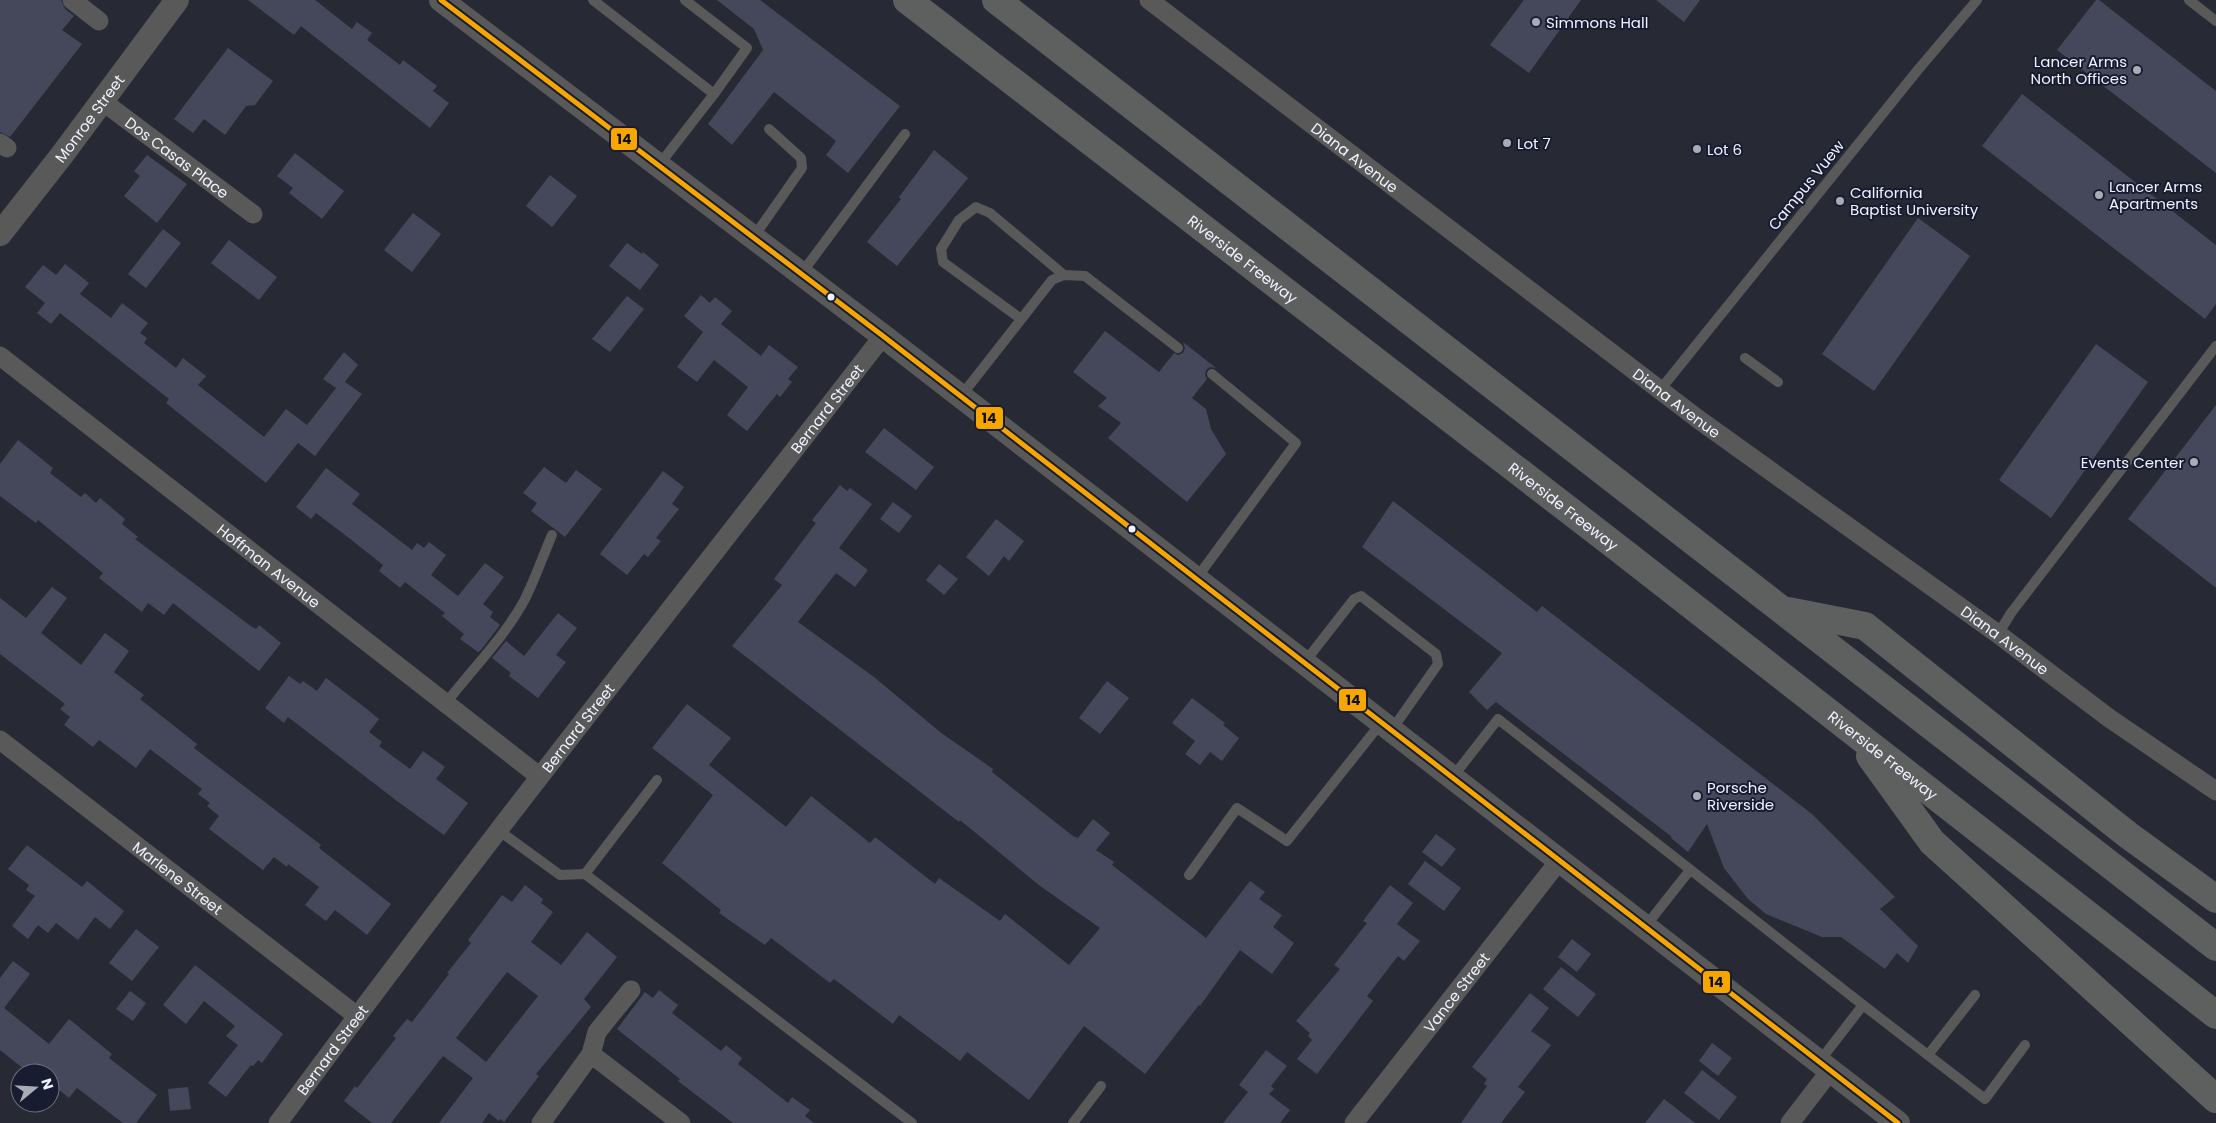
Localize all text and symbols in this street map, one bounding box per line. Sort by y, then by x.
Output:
place label: Simmons Hall [1546,12,1648,33]
marker: Simmons Hall [1530,16,1542,28]
place label: Lancer Arms North Offices [2031,51,2127,89]
marker: Lancer Arms North Offices [2131,64,2143,76]
street label: Monroe Street [50,70,129,167]
street label: Dos Casas Place [121,112,233,203]
street label: Diana Avenue [1307,117,1403,197]
line badge: 14 [610,127,638,151]
text: 14 [617,129,631,149]
place label: Lot 7 [1517,133,1551,154]
street label: Campus Vuew [1763,135,1849,234]
marker: Lot 7 [1501,137,1513,149]
place label: Lot 6 [1707,139,1742,160]
marker: Lot 6 [1691,143,1703,155]
place label: Lancer Arms Apartments [2109,176,2202,214]
place label: California Baptist University [1850,182,1979,220]
marker: Lancer Arms Apartments [2093,189,2105,201]
marker: California Baptist University [1834,195,1846,207]
street label: Riverside Freeway [1183,210,1303,308]
unlabelled marker [826,292,836,302]
street label: Bernard Street [785,360,868,457]
street label: Diana Avenue [1629,363,1725,442]
line badge: 14 [975,406,1004,430]
text: 14 [982,408,996,428]
place label: Events Center [2081,452,2184,473]
marker: Events Center [2188,456,2200,468]
street label: Riverside Freeway [1504,457,1623,556]
street label: Hoffman Avenue [213,519,325,612]
unlabelled marker [1127,524,1137,534]
street label: Diana Avenue [1957,600,2053,680]
street label: Bernard Street [536,679,619,777]
line badge: 14 [1338,688,1367,712]
text: 14 [1346,690,1360,710]
street label: Riverside Freeway [1824,706,1943,805]
place label: Porsche Riverside [1707,777,1774,815]
marker: Porsche Riverside [1691,790,1703,802]
street label: Marlene Street [129,836,227,919]
street label: Vance Street [1418,948,1494,1037]
line badge: 14 [1702,970,1731,994]
text: 14 [1709,972,1723,992]
street label: Bernard Street [292,1000,373,1099]
north arrow [10,1063,60,1113]
text: N [36,1076,59,1092]

